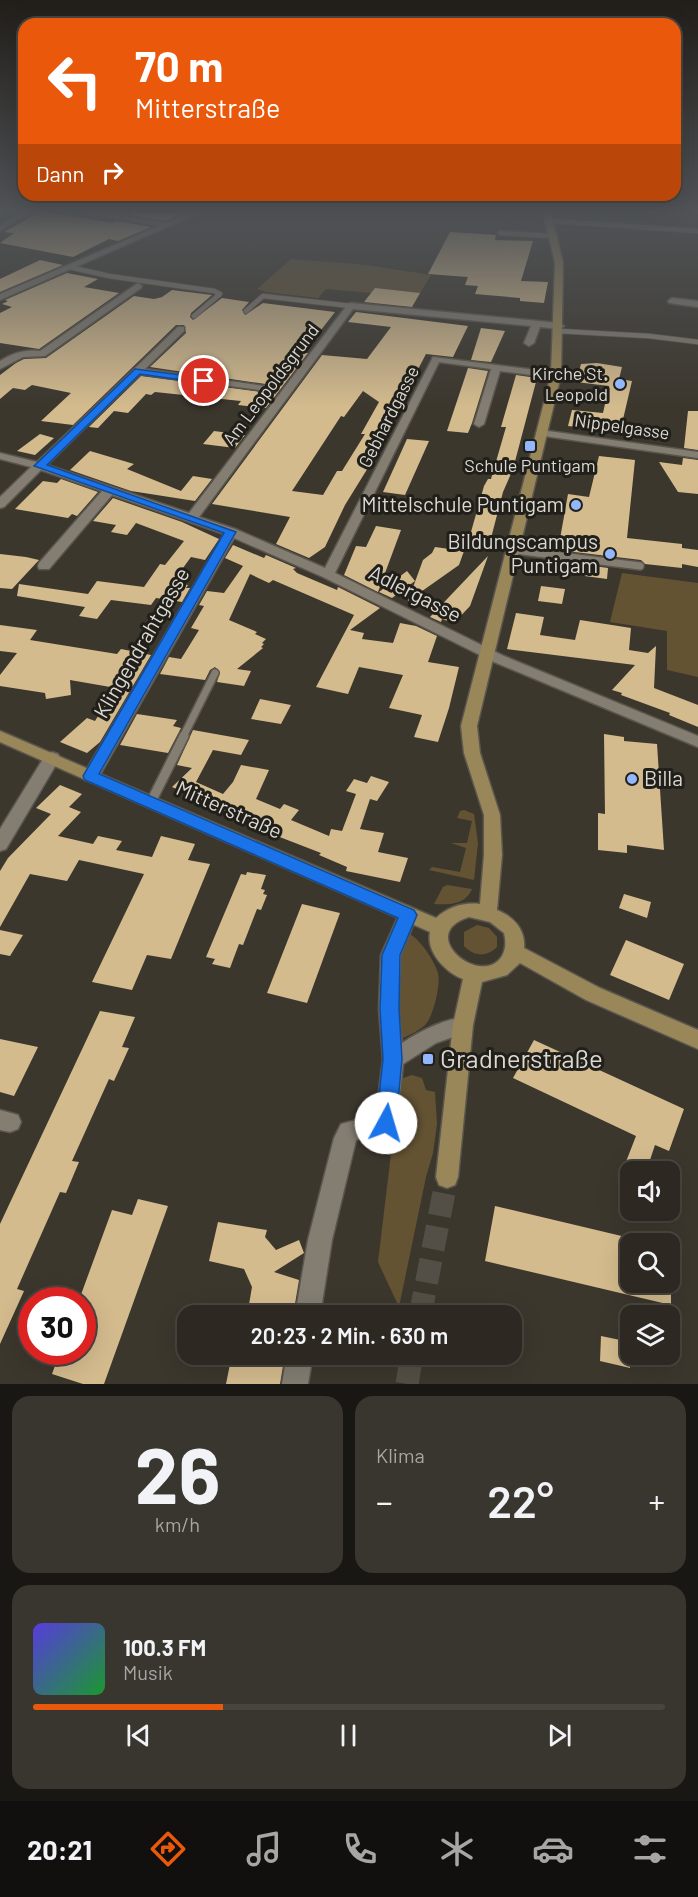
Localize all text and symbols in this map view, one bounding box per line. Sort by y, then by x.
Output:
text: 70 m [135,40,223,90]
icon: left [36,42,114,120]
text: Mitterstraße [135,91,280,123]
icon: right [96,156,129,189]
text: Dann [36,160,84,186]
street label: Am Leopoldsgrund [217,319,323,450]
pin [178,355,229,406]
street label: Gebhardgasse [353,362,423,471]
place label: Kirche St. Leopold [532,362,608,405]
icon: arrive [187,364,220,397]
marker: Kirche St. Leopold [613,377,627,391]
street label: Nippelgasse [573,408,671,444]
marker: Schule Puntigam [523,439,537,453]
place label: Schule Puntigam [464,454,596,476]
place label: Mittelschule Puntigam [361,491,564,516]
marker: Mittelschule Puntigam [569,498,583,512]
place label: Bildungscampus Puntigam [447,528,598,577]
marker: Bildungscampus Puntigam [603,547,617,561]
street label: Adlergasse [365,559,466,627]
street label: Klingendrahtgasse [87,563,194,722]
place label: Billa [644,765,683,790]
marker: Billa [625,772,639,786]
street label: Mitterstraße [173,774,286,843]
place label: Gradnerstraße [440,1042,603,1073]
marker: Gradnerstraße [421,1052,435,1066]
position arrow [354,1091,418,1155]
map controls [620,1161,680,1365]
button: sound [620,1161,680,1221]
button: search [620,1233,680,1293]
speed limit sign: 30 [18,1287,96,1365]
button: layers [620,1305,680,1365]
text: 20:23 · 2 Min. · 630 m [251,1322,448,1348]
text: 26 [135,1426,220,1520]
text: Klima [376,1443,425,1467]
text: 22° [487,1473,554,1527]
text: − [376,1481,393,1521]
text: + [648,1481,665,1521]
text: km/h [155,1512,200,1536]
text: 100.3 FM [123,1634,206,1660]
text: Musik [123,1660,173,1684]
icon: previous [122,1719,155,1752]
icon: pause [332,1719,365,1752]
icon: next [543,1719,576,1752]
icon: directions [147,1828,189,1870]
icon: music [243,1828,285,1870]
icon: phone [339,1828,381,1870]
icon: climate [436,1828,478,1870]
icon: car [532,1828,574,1870]
icon: filters [629,1828,671,1870]
text: 20:21 [27,1833,92,1865]

